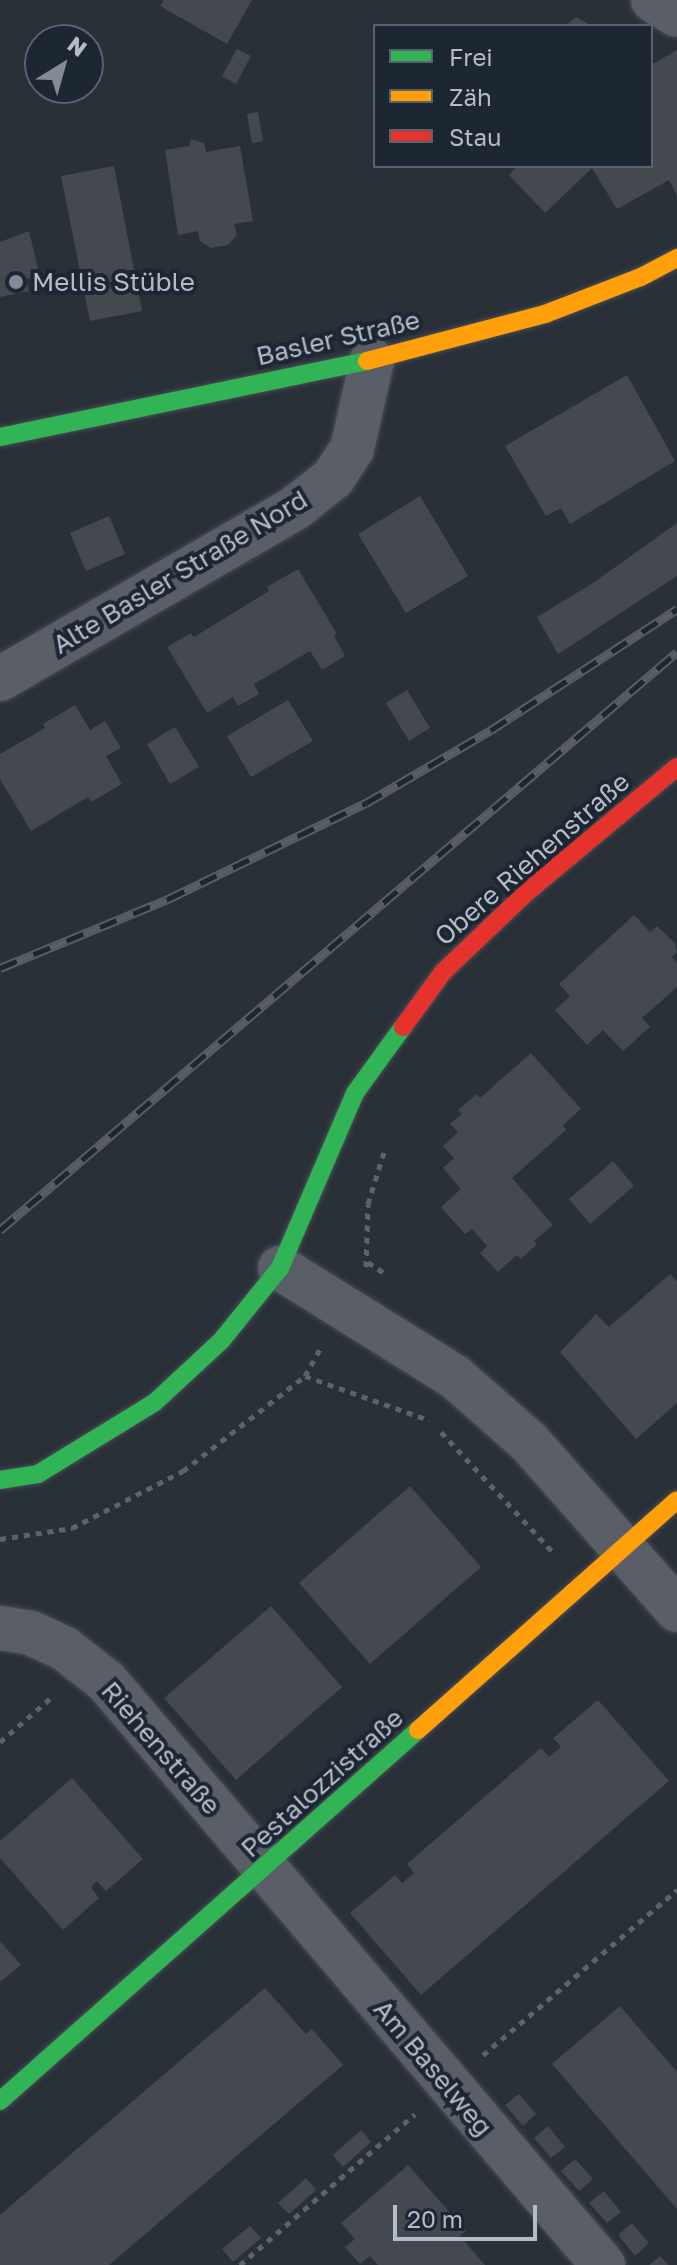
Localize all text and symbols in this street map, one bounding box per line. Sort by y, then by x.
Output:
north arrow [24,24,104,104]
legend [373,24,653,168]
text: N [63,30,92,62]
text: Frei [449,42,493,71]
text: Zäh [449,82,492,111]
text: Stau [449,122,502,151]
place label: Mellis Stüble [32,266,195,298]
marker: Mellis Stüble [7,273,25,291]
street label: Basler Straße [253,304,423,372]
street label: Alte Basler Straße Nord [47,484,313,660]
street label: Obere Riehenstraße [428,766,636,952]
street label: Riehenstraße [95,1675,227,1821]
street label: Pestalozzistraße [235,1702,409,1864]
street label: Am Baselweg [367,1994,499,2142]
scale bar [397,2189,541,2239]
text: 20 m [407,2204,463,2233]

